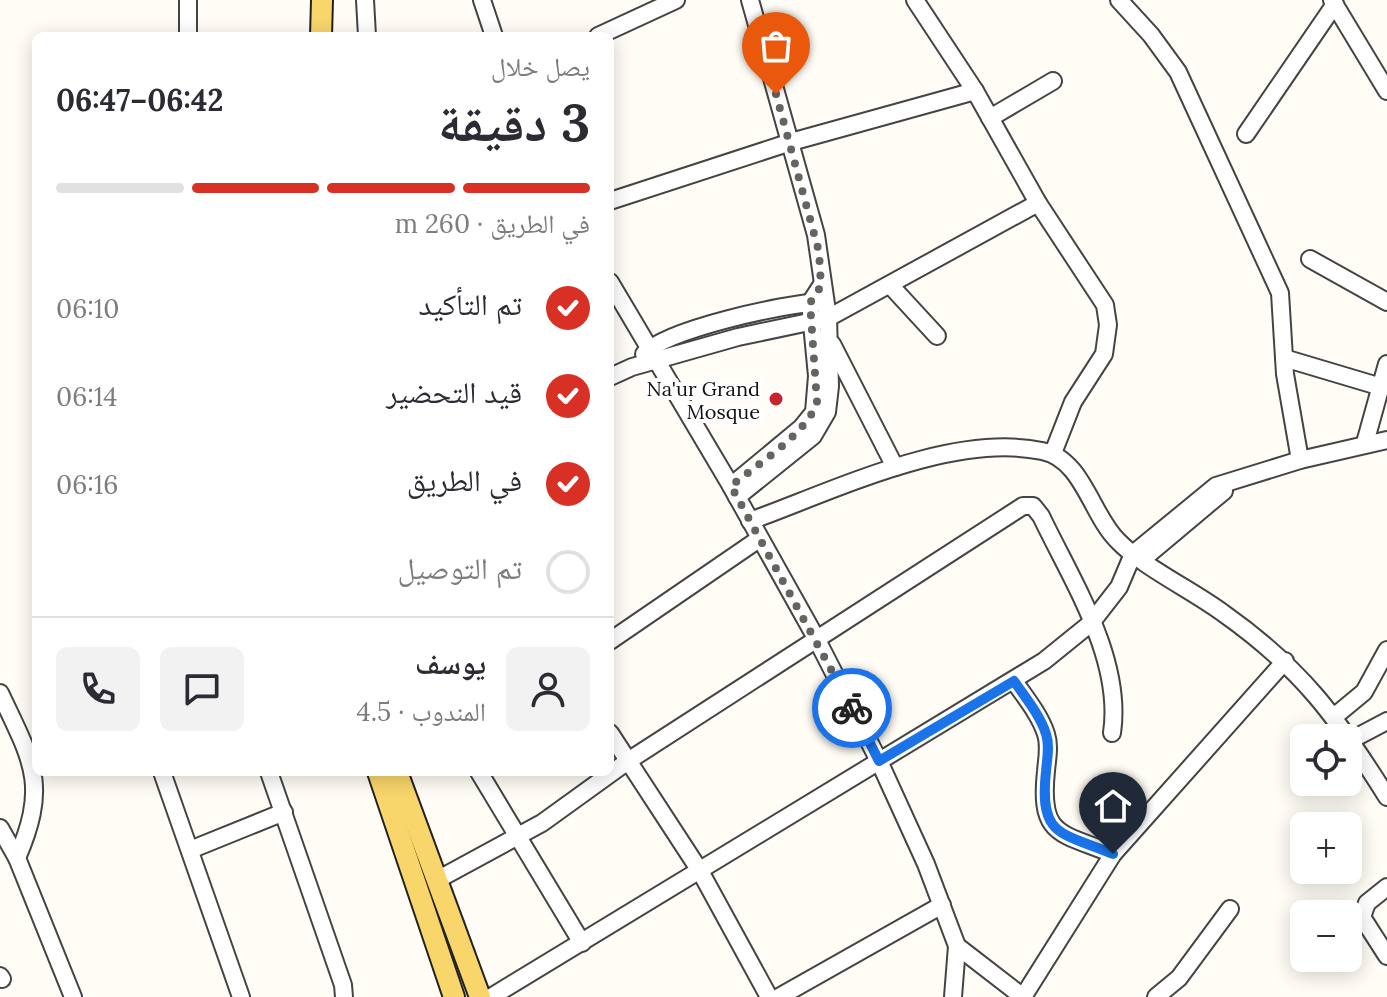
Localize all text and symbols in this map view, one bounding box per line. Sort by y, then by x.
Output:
pin [742,12,810,94]
icon: bag [754,24,798,68]
text: يصل خلال [491,50,590,83]
text: 06:42–06:47 [56,81,223,119]
text: 3 دقيقة [438,89,590,155]
text: في الطريق · 260 m [395,207,590,240]
text: تم التأكيد [419,285,522,323]
icon: check [546,286,590,330]
text: 06:10 [56,292,119,325]
text: قيد التحضير [386,373,522,411]
icon: check [546,374,590,418]
place label: Na'ur Grand Mosque [647,376,760,424]
text: 06:14 [56,380,117,413]
marker: Na'ur Grand Mosque [767,390,785,408]
text: في الطريق [407,461,522,499]
icon: check [546,462,590,506]
text: 06:16 [56,468,118,501]
text: تم التوصيل [398,549,522,587]
text: يوسف [415,644,486,682]
button: phone [56,647,140,731]
button: chat [160,647,244,731]
button: person [506,647,590,731]
courier [812,668,892,748]
icon: bike [830,686,874,730]
text: المندوب · 4.5 [357,695,486,728]
map controls [1290,724,1362,972]
button: locate [1290,724,1362,796]
pin [1079,772,1147,854]
icon: home [1091,784,1135,828]
button: + [1290,812,1362,884]
button: − [1290,900,1362,972]

